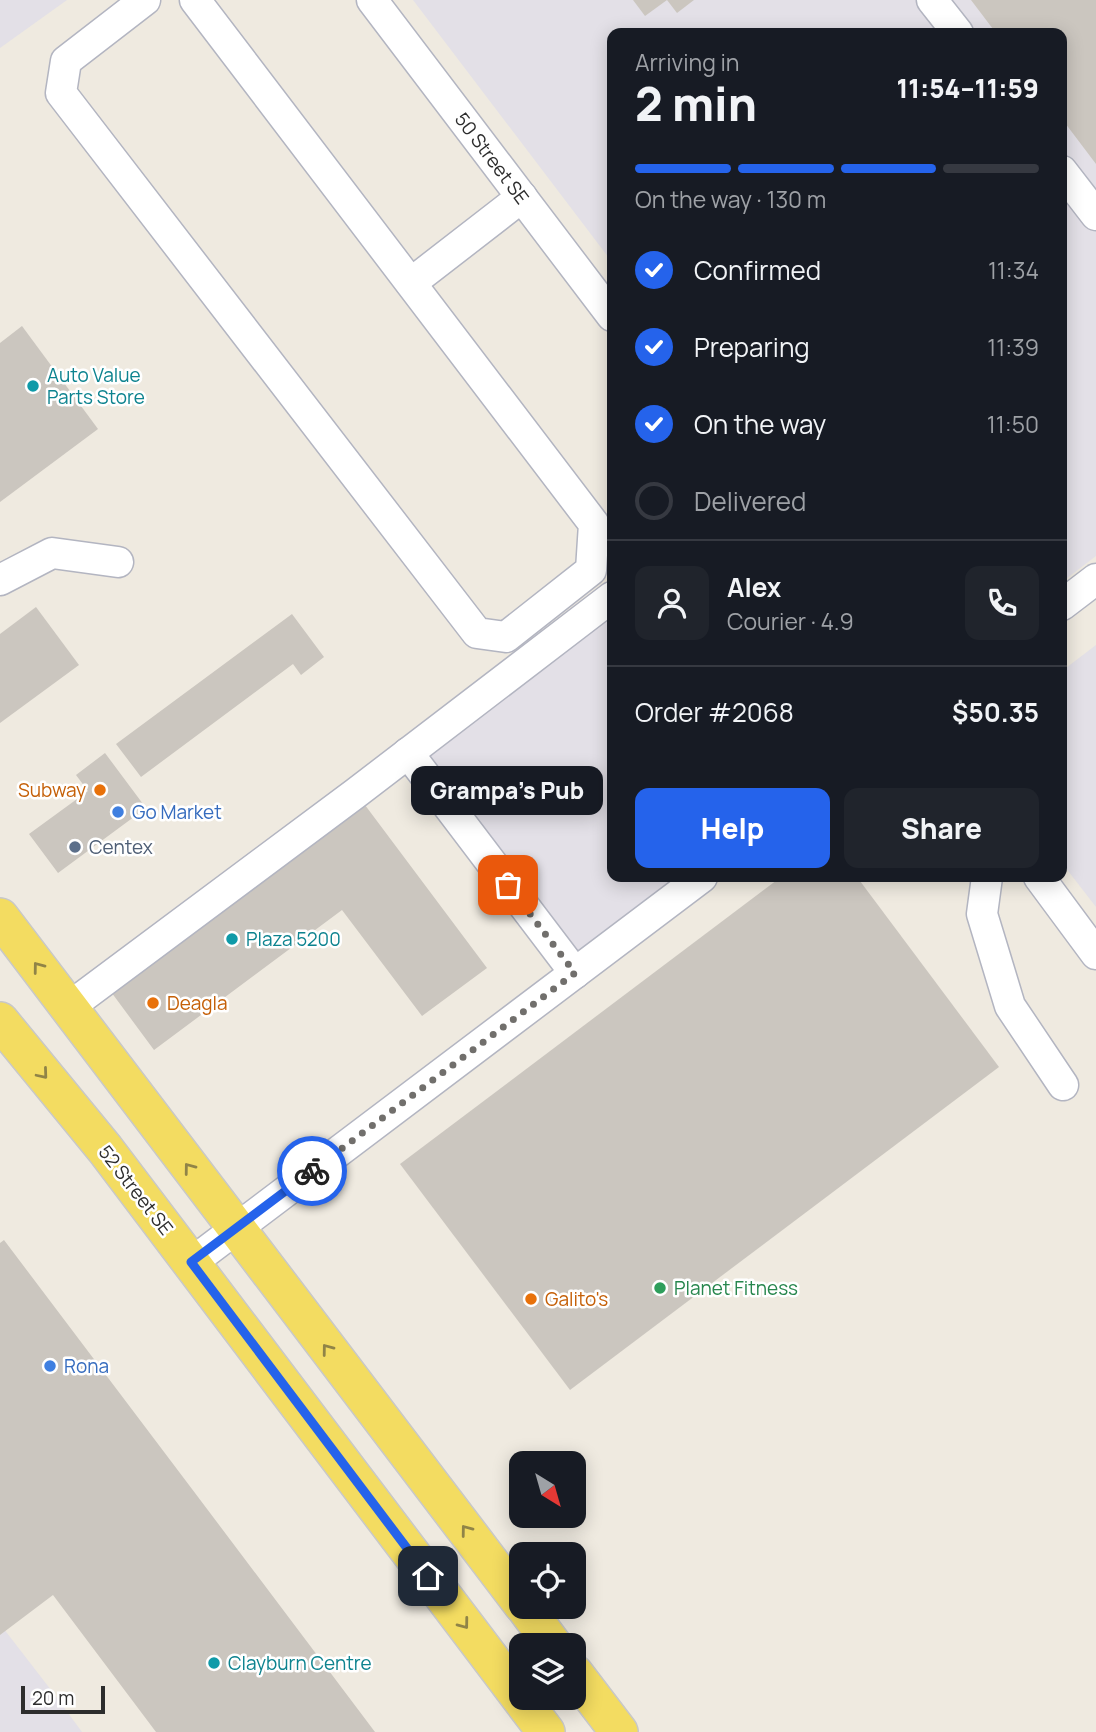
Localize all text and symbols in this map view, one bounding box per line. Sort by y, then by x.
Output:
text: Arriving in [635,46,740,78]
text: 11:54–11:59 [896,70,1039,106]
text: 2 min [635,72,757,135]
street label: 50 Street SE [449,107,535,209]
text: On the way · 130 m [635,183,826,215]
icon: check [635,251,673,289]
text: Confirmed [694,252,821,288]
text: 11:34 [988,254,1039,286]
icon: check [635,328,673,366]
text: Preparing [694,329,810,365]
text: 11:39 [987,331,1039,363]
place label: Auto Value Parts Store [47,362,145,410]
marker: Auto Value Parts Store [25,378,41,394]
icon: check [635,405,673,443]
text: On the way [694,406,826,442]
text: 11:50 [987,408,1039,440]
text: Delivered [694,483,806,519]
button: person [635,566,709,640]
button: phone [965,566,1039,640]
text: Alex [727,569,781,605]
text: Courier · 4.9 [727,605,854,637]
text: Order #2068 [635,694,794,730]
text: $50.35 [952,694,1039,730]
callout: Grampa's Pub [412,766,604,815]
text: Grampa's Pub [430,774,584,806]
place label: Subway [18,777,86,803]
marker: Subway [92,782,108,798]
button: Help [635,788,830,868]
button: Share [844,788,1039,868]
place label: Go Market [132,799,222,825]
marker: Go Market [110,804,126,820]
place label: Centex [89,834,153,860]
marker: Centex [67,839,83,855]
pin [478,855,538,915]
icon: bag [489,866,527,904]
place label: Plaza 5200 [246,926,341,952]
marker: Plaza 5200 [224,931,240,947]
one-way arrow [34,962,46,974]
place label: Deagla [167,990,227,1016]
marker: Deagla [145,995,161,1011]
one-way arrow [34,1067,47,1079]
courier [277,1136,347,1206]
street label: 52 Street SE [93,1140,179,1240]
icon: bike [293,1152,331,1190]
one-way arrow [185,1163,198,1176]
place label: Planet Fitness [674,1275,798,1301]
marker: Planet Fitness [652,1280,668,1296]
place label: Galito's [545,1286,608,1312]
marker: Galito's [523,1291,539,1307]
one-way arrow [322,1345,335,1357]
place label: Rona [64,1353,109,1379]
marker: Rona [42,1358,58,1374]
north arrow [509,1451,586,1528]
map controls [509,1451,586,1710]
one-way arrow [461,1525,474,1537]
button: locate [509,1542,586,1619]
pin [398,1546,458,1606]
icon: home [409,1557,447,1595]
one-way arrow [456,1616,468,1629]
button: layers [509,1633,586,1710]
place label: Clayburn Centre [228,1650,372,1676]
marker: Clayburn Centre [206,1655,222,1671]
scale bar [21,1683,105,1715]
text: 20 m [32,1685,74,1711]

